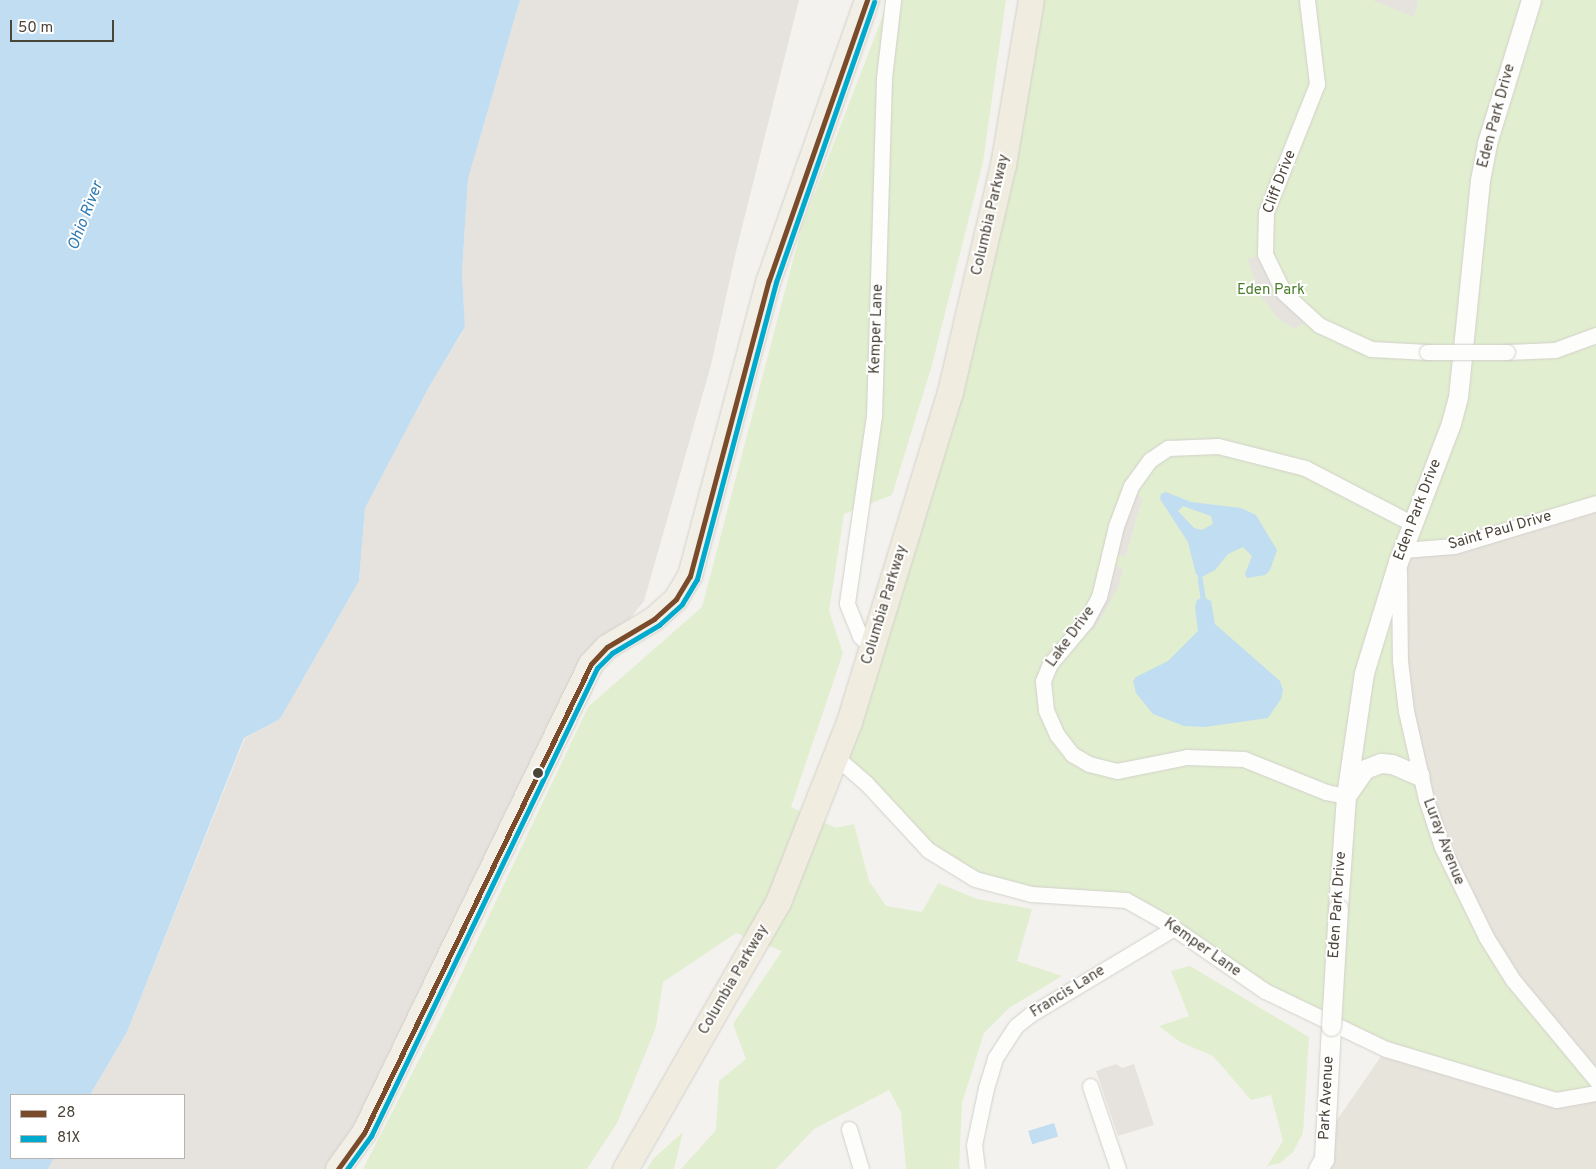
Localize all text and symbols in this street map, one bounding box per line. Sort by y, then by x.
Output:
scale bar [12,10,116,42]
text: 50 m [18,19,53,38]
street label: Eden Park Drive [1474,62,1520,170]
street label: Cliff Drive [1260,148,1300,216]
street label: Columbia Parkway [968,153,1014,277]
water label: Ohio River [64,179,108,253]
park label: Eden Park [1237,282,1305,300]
street label: Kemper Lane [866,284,888,374]
street label: Eden Park Drive [1390,457,1446,563]
street label: Saint Paul Drive [1446,508,1554,554]
street label: Columbia Parkway [858,543,912,667]
street label: Lake Drive [1043,603,1099,671]
unlabelled marker [533,768,543,778]
street label: Luray Avenue [1418,796,1468,888]
street label: Eden Park Drive [1325,851,1351,959]
street label: Kemper Lane [1160,915,1244,981]
street label: Columbia Parkway [695,922,773,1038]
street label: Francis Lane [1027,962,1109,1022]
street label: Park Avenue [1316,1055,1338,1141]
legend [10,1094,185,1159]
text: 28 [57,1104,75,1123]
text: 81X [57,1129,80,1148]

